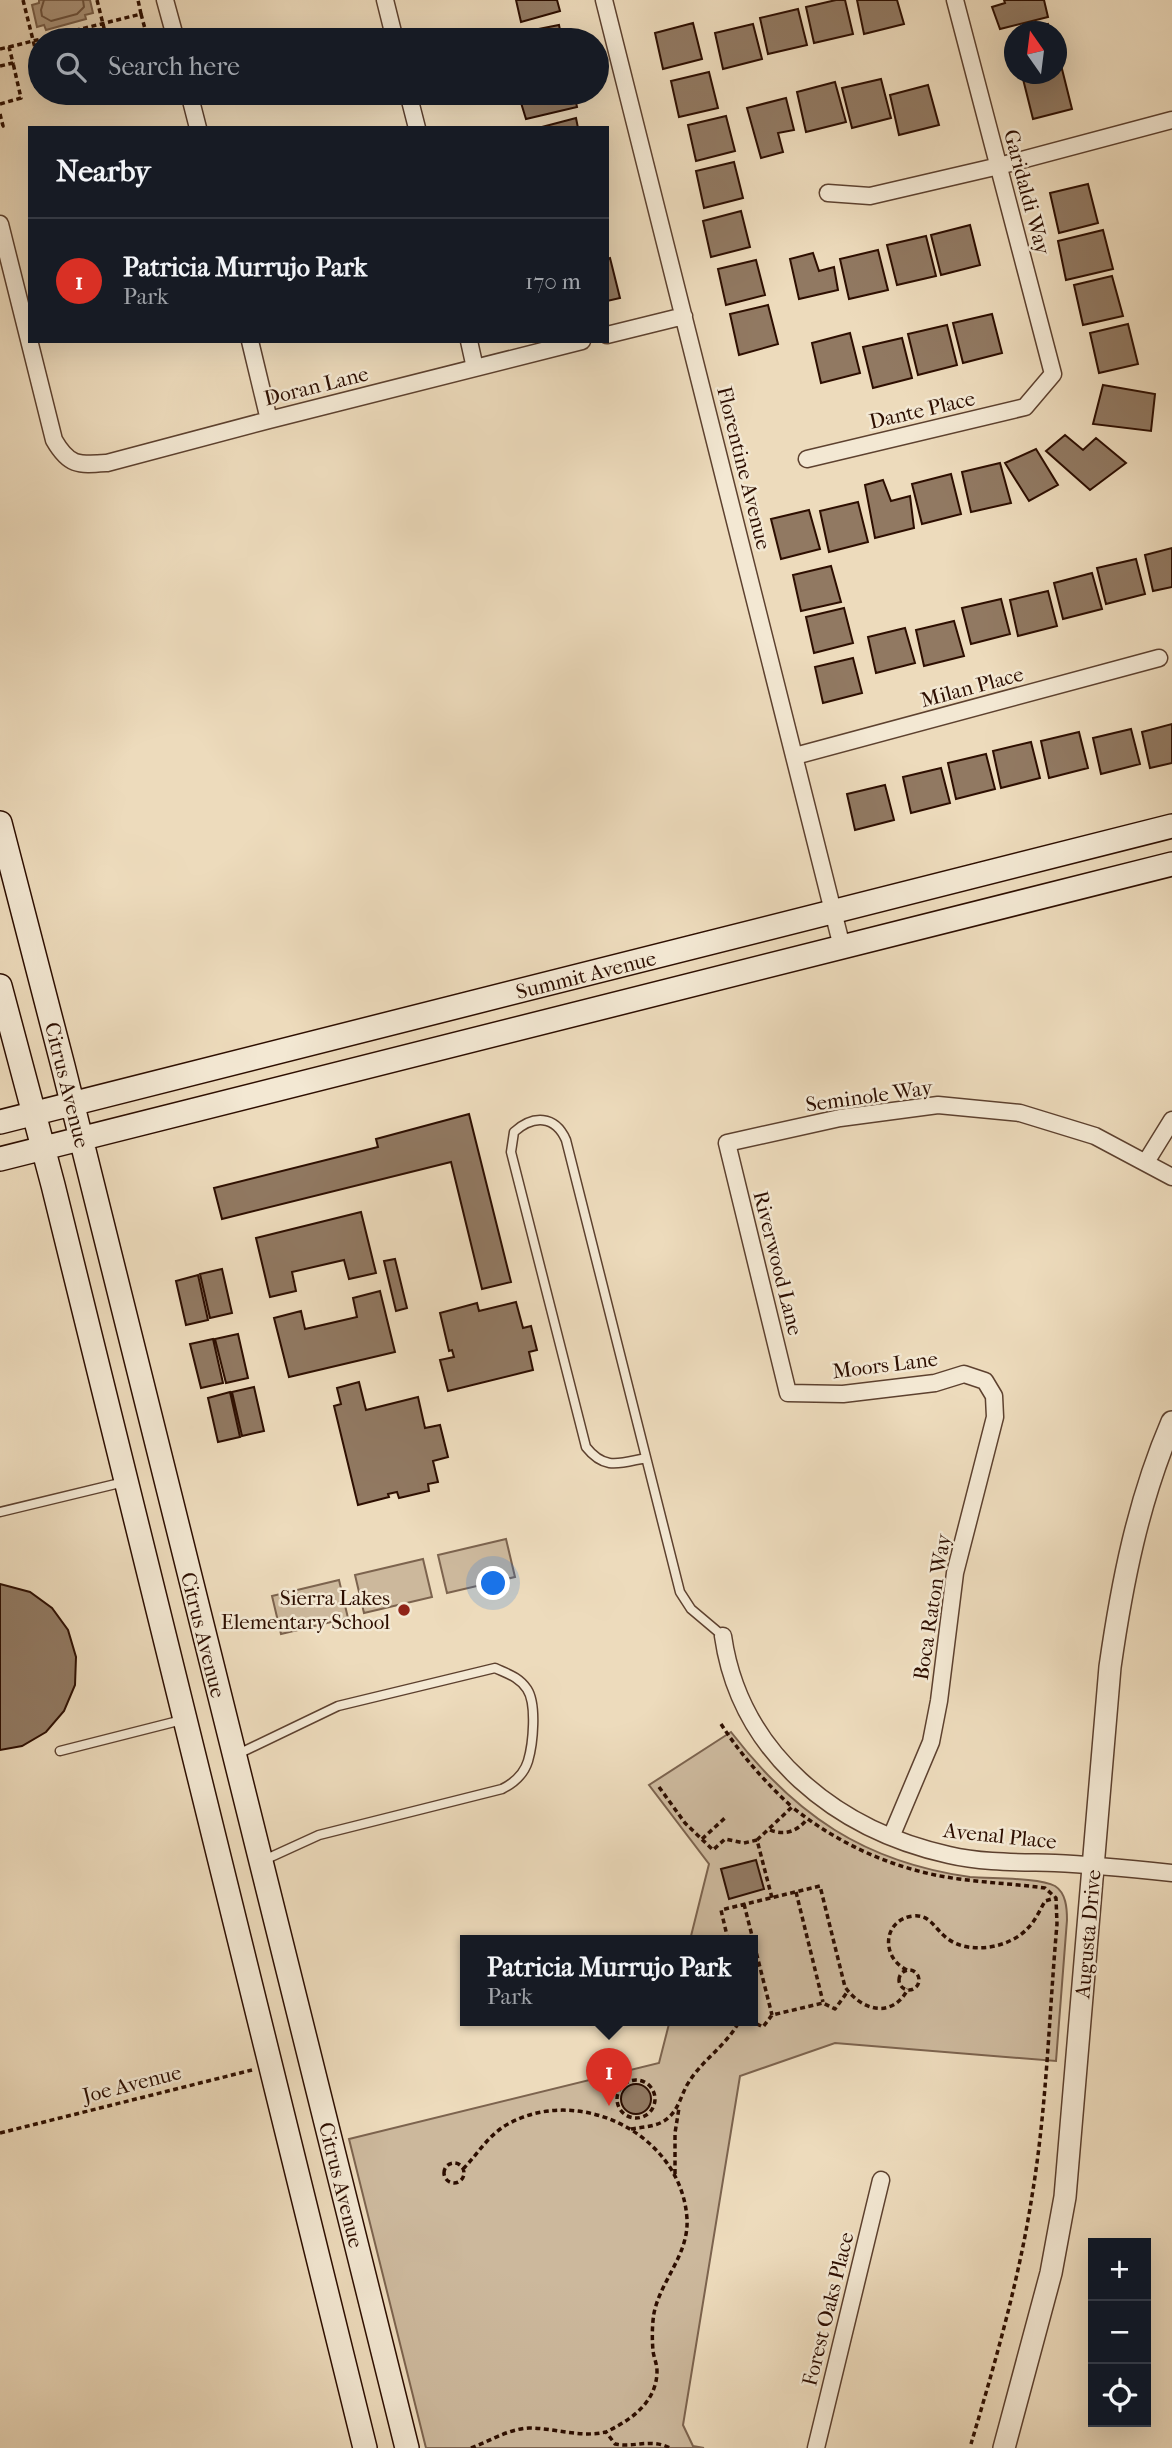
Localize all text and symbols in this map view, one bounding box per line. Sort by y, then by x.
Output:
north arrow [1004,21,1067,84]
search box [28,28,609,105]
icon: search [52,48,90,86]
text: Search here [108,51,240,82]
street label: Garidaldi Way [999,127,1055,258]
text: Nearby [56,154,151,189]
text: Patricia Murrujo Park [123,252,367,283]
text: 1 [75,268,83,295]
text: 170 m [525,268,581,295]
text: Park [123,283,169,310]
street label: Doran Lane [261,361,371,411]
street label: Florentine Avenue [712,384,776,552]
street label: Dante Place [867,386,977,434]
street label: Milan Place [918,662,1026,712]
street label: Summit Avenue [514,946,658,1004]
street label: Citrus Avenue [40,1020,94,1150]
street label: Seminole Way [804,1075,935,1117]
street label: Riverwood Lane [748,1188,808,1338]
street label: Moors Lane [831,1347,939,1383]
street label: Boca Raton Way [909,1531,956,1682]
your location [476,1566,510,1600]
street label: Citrus Avenue [176,1570,230,1700]
place label: Sierra Lakes Elementary School [221,1586,390,1634]
marker: Sierra Lakes Elementary School [396,1602,412,1618]
street label: Avenal Place [941,1818,1058,1854]
street label: Augusta Drive [1070,1868,1106,2001]
popup [460,1935,758,2026]
text: Patricia Murrujo Park [487,1952,731,1983]
text: Park [487,1983,533,2010]
pin: 1 [586,2048,632,2106]
street label: Joe Avenue [78,2060,184,2108]
street label: Citrus Avenue [314,2120,368,2250]
street label: Forest Oaks Place [797,2230,859,2388]
map controls [1088,2238,1151,2427]
button: + [1088,2238,1151,2301]
button: − [1088,2301,1151,2364]
button: locate [1088,2364,1151,2427]

